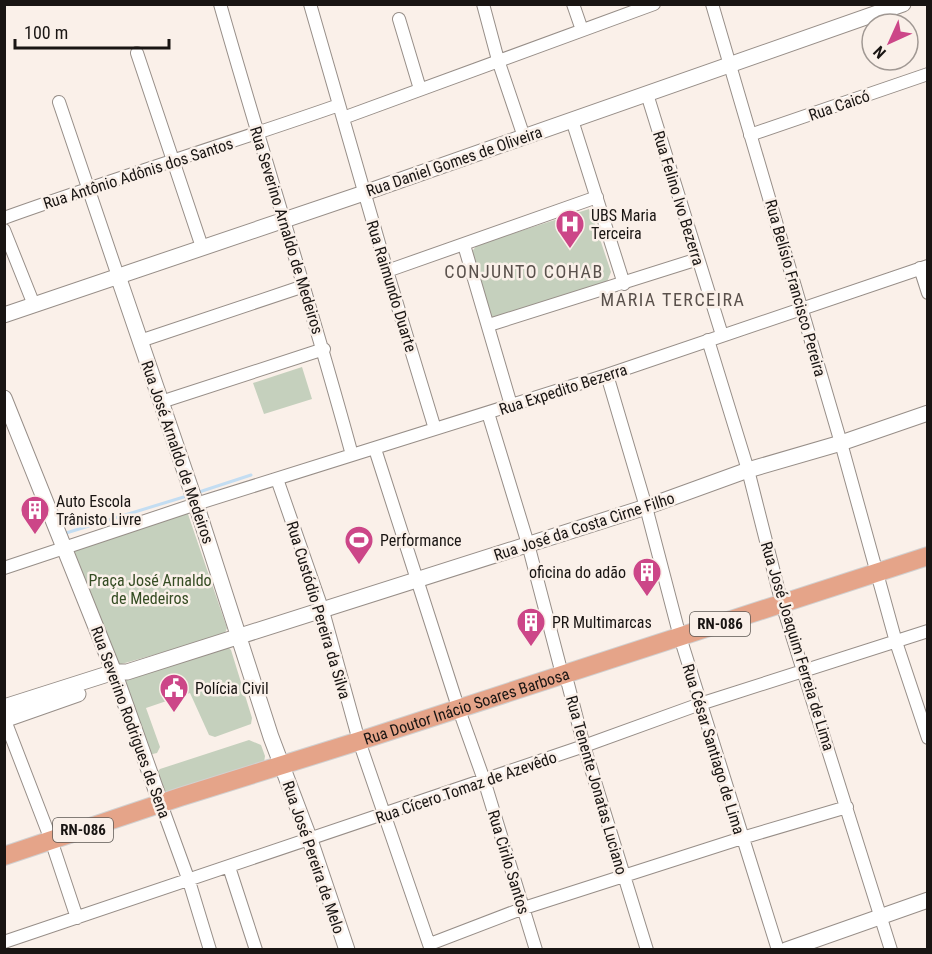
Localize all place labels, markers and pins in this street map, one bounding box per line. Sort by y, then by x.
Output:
place label: UBS Maria Terceira [591,206,657,243]
hospital icon: UBS Maria Terceira [554,208,586,250]
place label: Auto Escola Trânisto Livre [56,492,141,529]
building icon: Auto Escola Trânisto Livre [19,494,51,536]
sports icon: Performance [343,524,375,566]
place label: Performance [380,531,462,550]
building icon: oficina do adão [631,556,663,598]
place label: oficina do adão [529,563,626,582]
building icon: PR Multimarcas [515,606,547,648]
place label: PR Multimarcas [552,613,652,632]
public building icon: Polícia Civil [158,672,190,714]
place label: Polícia Civil [195,679,269,698]

